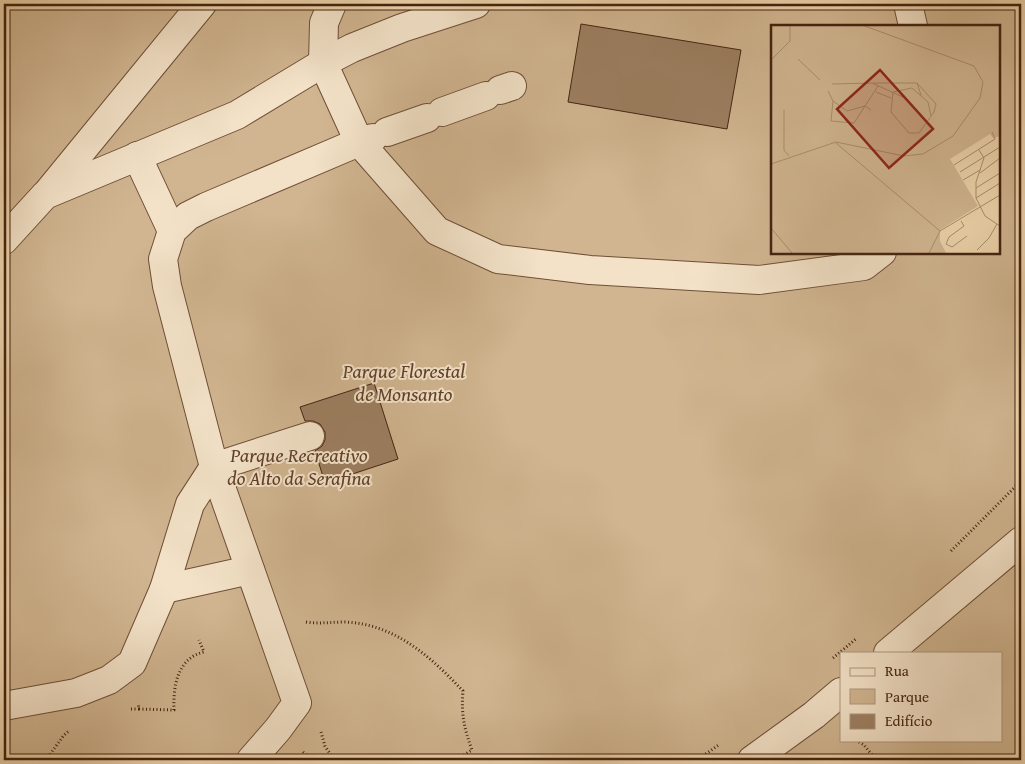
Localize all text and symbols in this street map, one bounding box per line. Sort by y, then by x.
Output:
inset map [771,25,1000,254]
park label: Parque Florestal de Monsanto [342,356,465,408]
park label: Parque Recreativo do Alto da Serafina [227,440,372,492]
legend [840,652,1002,742]
text: Rua [885,660,909,681]
text: Parque [885,686,929,707]
text: Edifício [885,710,933,731]

